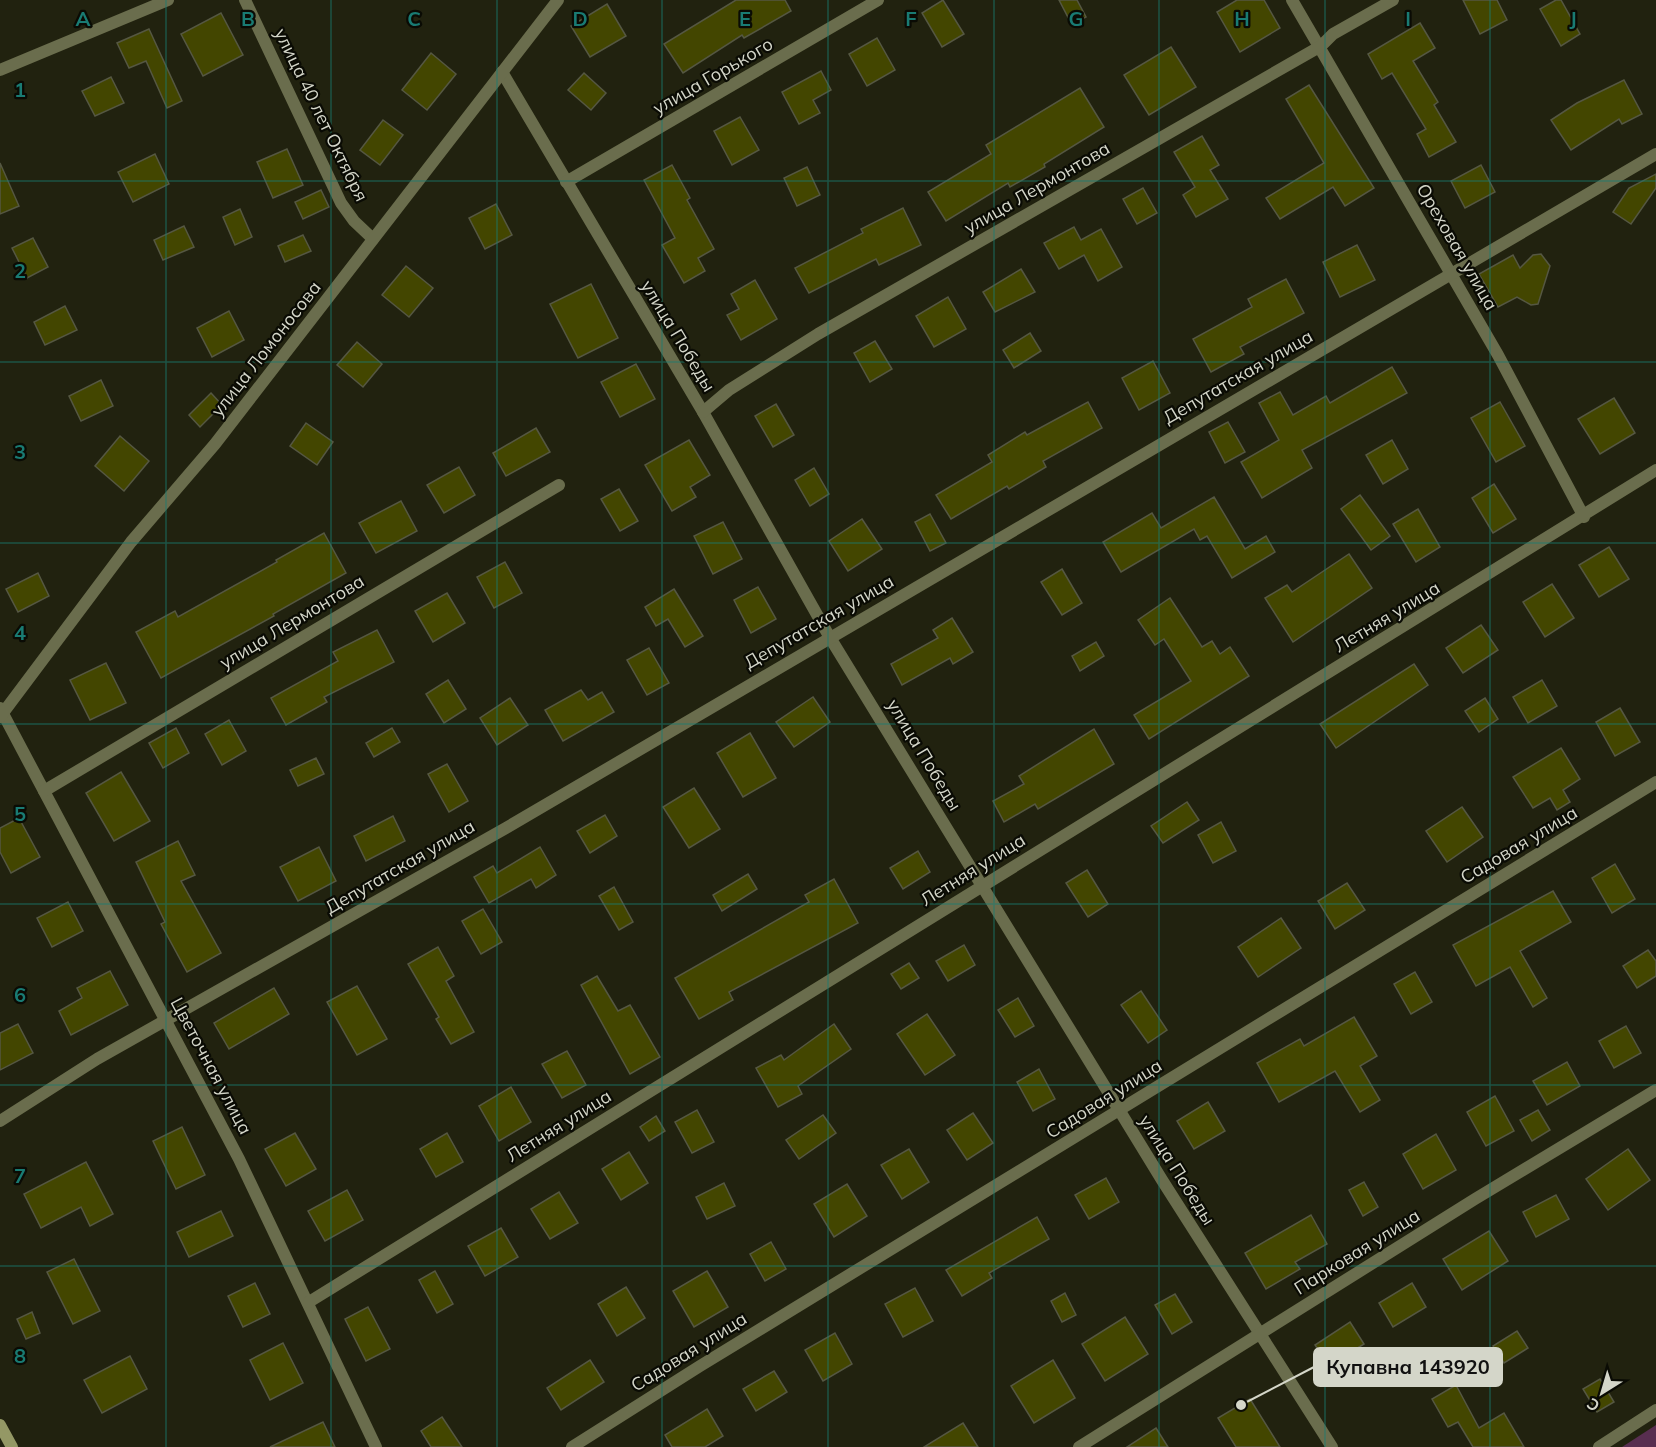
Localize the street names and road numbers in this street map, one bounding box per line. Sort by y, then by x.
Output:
street label: улица 40 лет Октября [269,24,373,205]
street label: улица Горького [649,32,777,119]
street label: улица Лермонтова [960,136,1114,239]
street label: Ореховая улица [1412,179,1503,314]
street label: улица Ломоносова [206,276,326,421]
street label: улица Победы [636,276,721,396]
street label: Депутатская улица [1159,324,1317,429]
street label: улица Лермонтова [215,569,368,674]
street label: Депутатская улица [740,569,898,674]
street label: Летняя улица [1330,576,1444,657]
street label: улица Победы [882,695,967,815]
street label: Садовая улица [1456,801,1581,889]
street label: Депутатская улица [321,814,479,919]
street label: Летняя улица [916,828,1030,911]
street label: Цветочная улица [166,993,257,1138]
street label: Садовая улица [1041,1054,1166,1143]
street label: Летняя улица [502,1084,616,1167]
street label: улица Победы [1134,1110,1221,1229]
street label: Парковая улица [1290,1204,1424,1299]
street label: Садовая улица [626,1307,751,1396]

